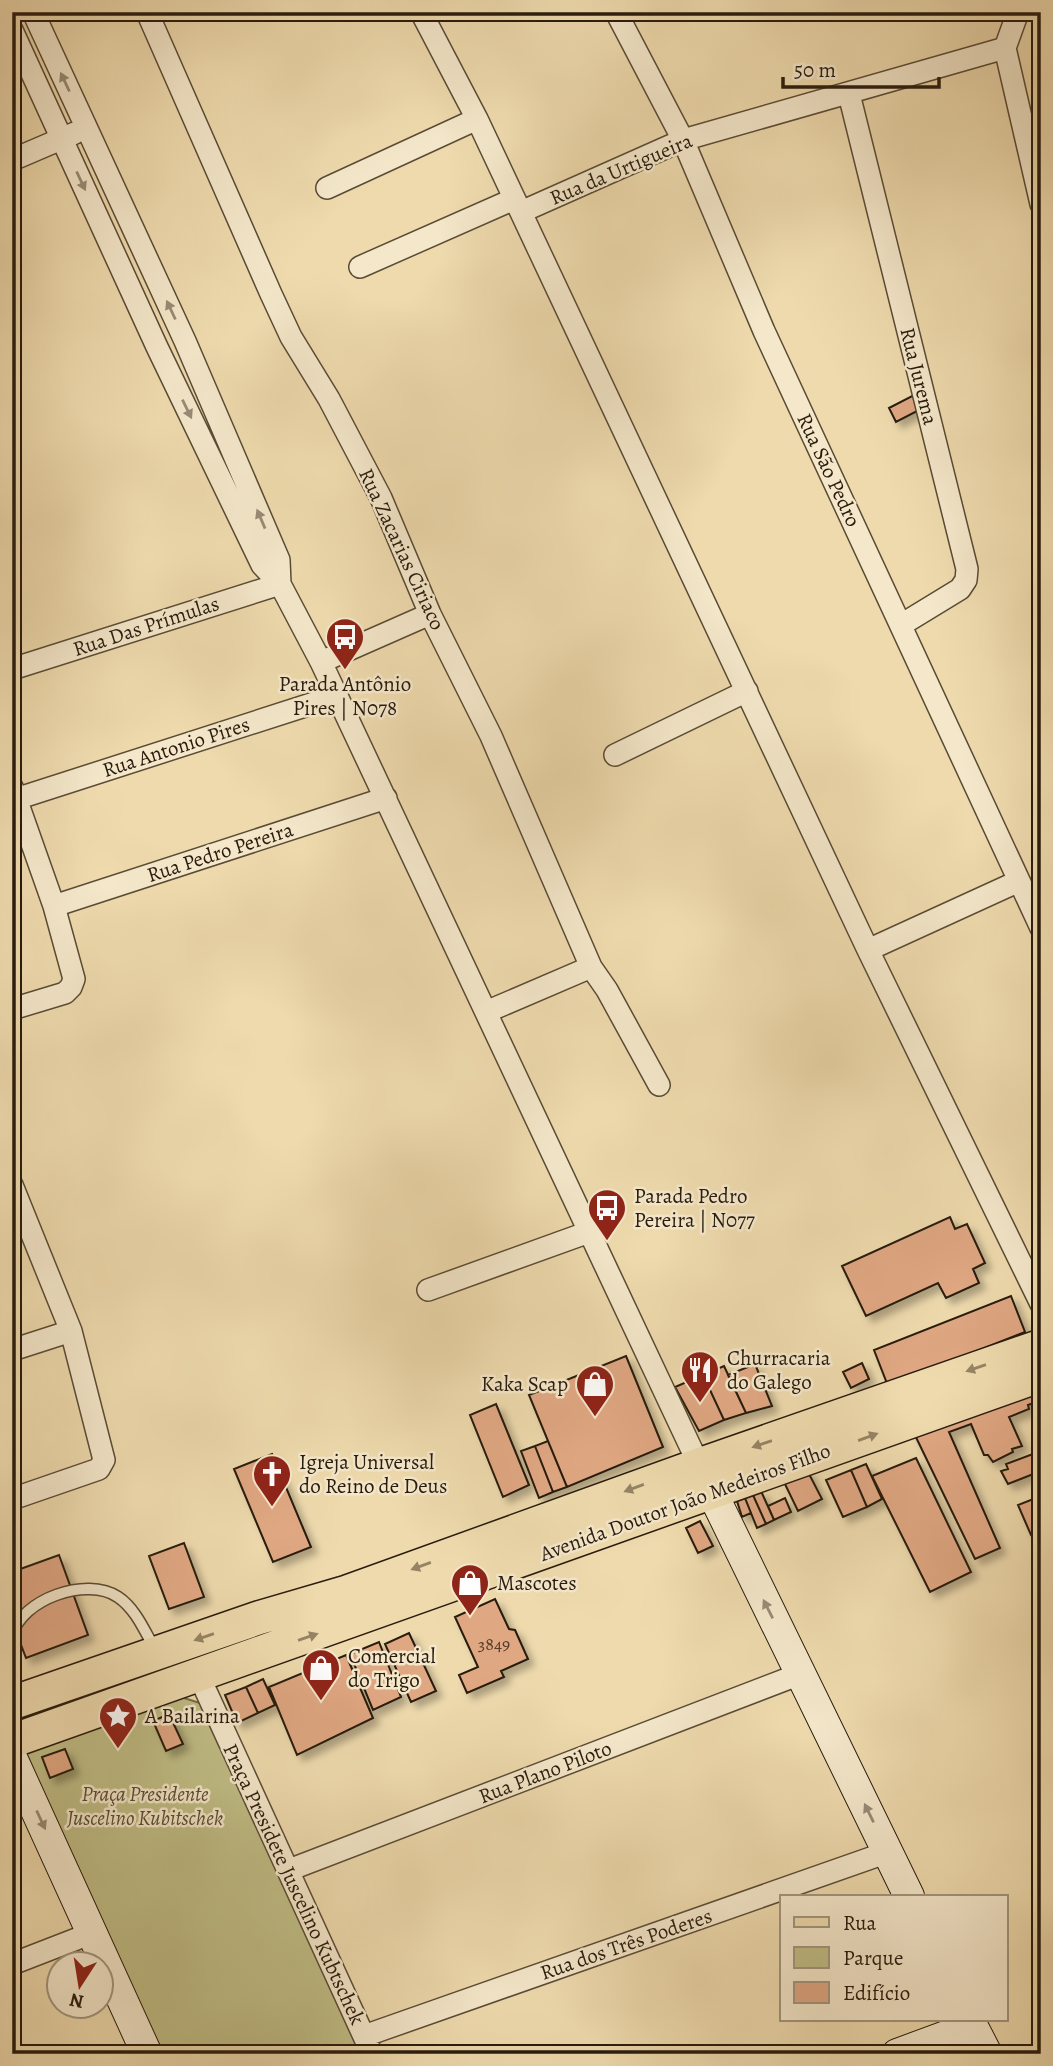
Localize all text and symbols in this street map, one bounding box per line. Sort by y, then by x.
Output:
scale bar [783,46,939,90]
text: 50 m [794,56,836,84]
one-way arrow [59,71,70,92]
street label: Rua da Urtigueira [545,126,697,212]
one-way arrow [75,171,87,191]
one-way arrow [165,300,177,320]
street label: Rua Jurema [893,324,945,428]
one-way arrow [182,399,193,419]
street label: Rua São Pedro [790,409,868,531]
street label: Rua Zacarias Ciriaco [352,464,452,634]
one-way arrow [255,509,267,529]
street label: Rua Das Prímulas [69,589,223,663]
bus stop icon: Parada Antônio Pires | N078 [324,616,366,671]
place label: Parada Antônio Pires | N078 [279,670,411,722]
street label: Rua Antonio Pires [99,710,253,784]
street label: Rua Pedro Pereira [143,815,297,889]
place label: Parada Pedro Pereira | N077 [634,1182,755,1234]
bus stop icon: Parada Pedro Pereira | N077 [586,1187,628,1242]
place label: Churracaria do Galego [727,1344,831,1396]
restaurant icon: Churracaria do Galego [679,1349,721,1404]
shop icon: Kaka Scap [574,1363,616,1418]
one-way arrow [966,1363,987,1374]
place label: Kaka Scap [481,1370,568,1398]
one-way arrow [857,1431,878,1442]
street label: Avenida Doutor João Medeiros Filho [535,1436,834,1568]
one-way arrow [751,1438,772,1449]
place label: Igreja Universal do Reino de Deus [299,1448,447,1500]
church icon: Igreja Universal do Reino de Deus [251,1453,293,1508]
one-way arrow [624,1483,645,1494]
one-way arrow [410,1561,431,1572]
shop icon: Mascotes [449,1562,491,1617]
place label: Mascotes [497,1569,577,1597]
one-way arrow [763,1599,774,1619]
one-way arrow [297,1631,318,1642]
one-way arrow [194,1632,215,1643]
house number: 3849 [478,1632,510,1656]
place label: Comercial do Trigo [348,1642,436,1694]
shop icon: Comercial do Trigo [300,1647,342,1702]
place icon: A Bailarina [97,1695,139,1750]
place label: A Bailarina [144,1702,240,1730]
street label: Rua Plano Piloto [474,1734,616,1810]
street label: Praça Presidete Juscelino Kubtschek [216,1739,372,2030]
park label: Praça Presidente Juscelino Kubitschek [66,1780,223,1832]
one-way arrow [863,1803,874,1823]
one-way arrow [35,1810,47,1830]
legend [780,1895,1007,2021]
street label: Rua dos Três Poderes [536,1901,716,1987]
text: Rua [843,1909,877,1937]
text: Parque [843,1944,903,1972]
north arrow [46,1951,116,2021]
text: Edifício [843,1979,910,2007]
text: N [67,1986,86,2015]

